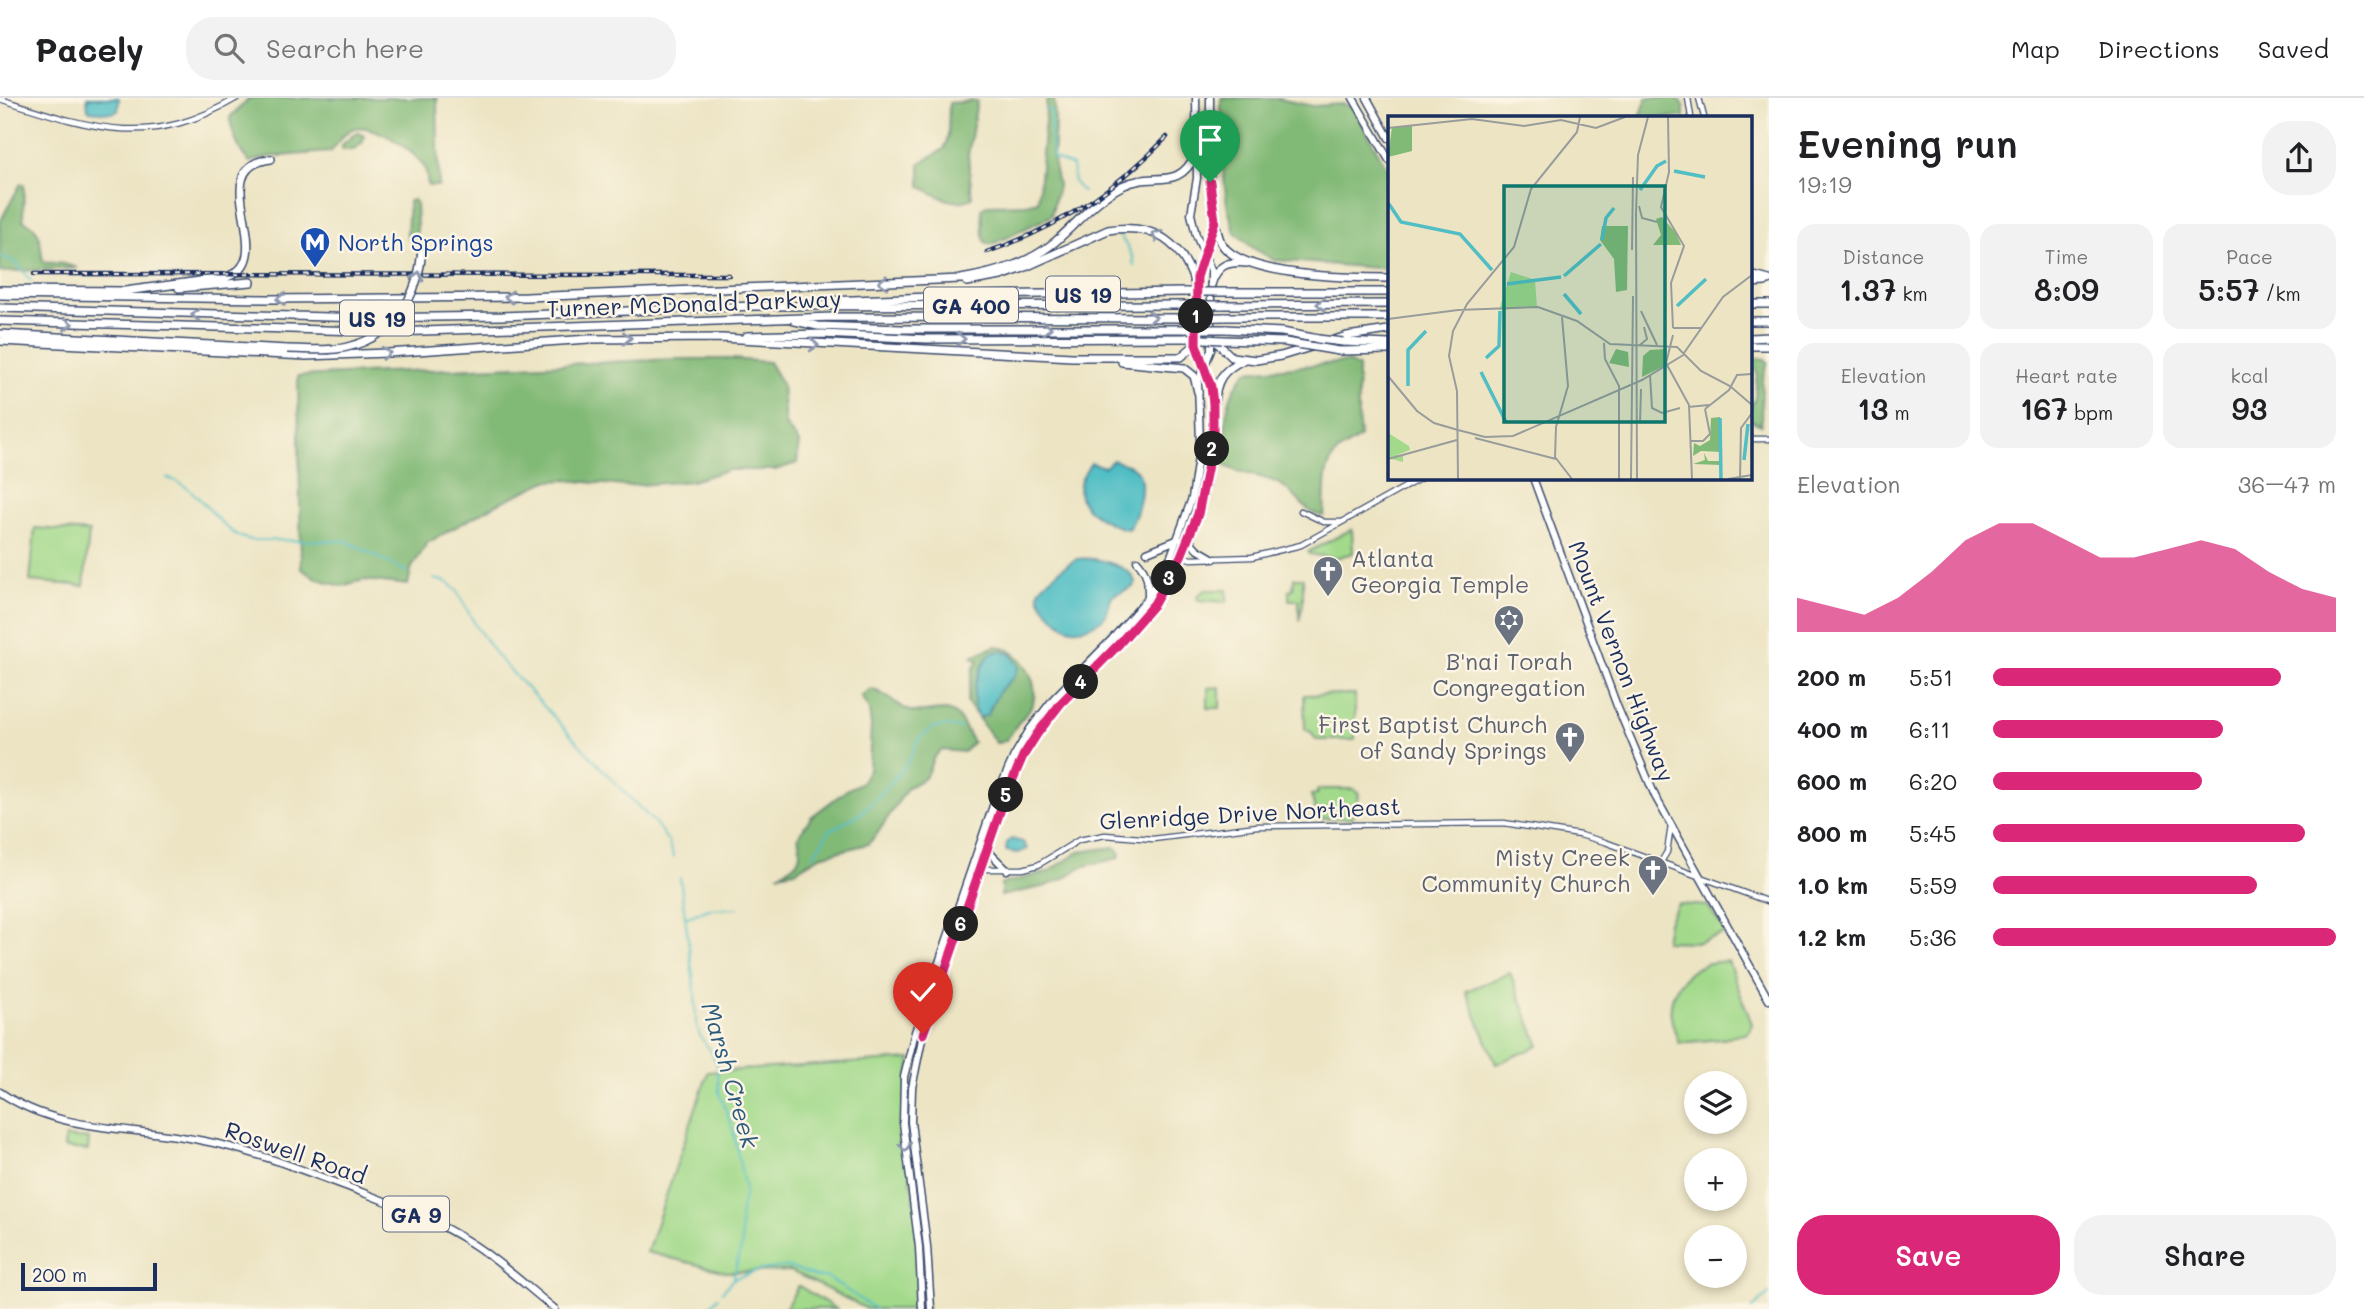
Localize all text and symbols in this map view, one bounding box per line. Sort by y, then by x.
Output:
search box [186,17,676,80]
text: Pacely [35,27,144,70]
icon: search [210,29,248,67]
text: Search here [266,31,424,65]
text: Map [2011,33,2060,64]
text: Directions [2098,33,2220,64]
text: Saved [2258,33,2329,64]
pin [1180,110,1240,182]
inset map [1388,116,1752,480]
text: Evening run [1797,118,2018,168]
icon: arrive [1191,121,1229,159]
button: share [2262,121,2336,195]
text: 19:19 [1797,169,1852,199]
metro station icon: North Springs [298,225,332,269]
place label: North Springs [338,227,494,257]
one-way arrow [1150,230,1163,243]
text: Distance [1843,244,1924,269]
text: Time [2045,244,2088,269]
text: Pace [2226,244,2273,269]
text: 1.37 [1839,269,1896,309]
text: 8:09 [2034,269,2099,309]
text: 5:57 [2198,269,2259,309]
one-way arrow [410,270,424,282]
one-way arrow [877,274,888,290]
road number: US 19 [1046,276,1120,312]
text: km [1896,281,1928,306]
text: /km [2259,281,2301,306]
street label: Turner McDonald Parkway [546,283,842,323]
road number: GA 400 [924,288,1018,322]
one-way arrow [503,289,514,305]
one-way arrow [276,291,286,307]
one-way arrow [1315,297,1326,312]
pin: 1 [1178,298,1214,333]
road number: US 19 [340,300,414,336]
text: 1 [1191,303,1200,328]
one-way arrow [190,307,201,322]
one-way arrow [1148,309,1158,325]
one-way arrow [63,316,74,331]
one-way arrow [1042,321,1053,336]
one-way arrow [623,330,633,346]
one-way arrow [956,331,967,347]
one-way arrow [809,337,820,352]
one-way arrow [381,346,392,361]
text: Elevation [1841,363,1926,388]
text: Heart rate [2015,363,2118,388]
text: kcal [2231,363,2268,388]
text: 13 [1857,388,1888,428]
text: 167 [2020,388,2068,428]
text: 93 [2232,388,2267,428]
text: m [1888,400,1910,425]
text: bpm [2068,400,2113,425]
pin: 2 [1194,432,1230,466]
text: 2 [1206,436,1217,461]
text: Elevation [1797,469,1900,499]
text: 36–47 m [2238,469,2336,499]
street label: Mount Vernon Highway [1562,536,1682,786]
place label: Atlanta Georgia Temple [1351,543,1529,599]
church icon: Atlanta Georgia Temple [1311,554,1345,598]
pin: 3 [1152,560,1186,596]
text: 3 [1163,565,1174,590]
synagogue icon: B'nai Torah Congregation [1492,603,1526,647]
place label: B'nai Torah Congregation [1432,646,1586,702]
text: 200 m [1797,662,1866,692]
text: 5:51 [1909,662,1953,692]
pin: 4 [1064,664,1098,700]
text: 4 [1074,669,1087,694]
place label: First Baptist Church of Sandy Springs [1318,709,1547,765]
text: 400 m [1797,714,1868,744]
text: 6:11 [1909,714,1951,744]
church icon: First Baptist Church of Sandy Springs [1553,720,1587,764]
text: 600 m [1797,766,1867,796]
text: 6:20 [1909,766,1957,796]
pin: 5 [988,778,1024,812]
text: 5 [1000,782,1011,807]
street label: Glenridge Drive Northeast [1099,790,1401,836]
text: 800 m [1797,818,1867,848]
text: 5:45 [1909,818,1956,848]
place label: Misty Creek Community Church [1421,842,1630,898]
church icon: Misty Creek Community Church [1636,853,1670,897]
text: 1.0 km [1797,870,1868,900]
text: 5:59 [1909,870,1957,900]
pin: 6 [944,906,978,942]
text: 6 [955,911,966,936]
text: 1.2 km [1797,922,1866,952]
text: 5:36 [1909,922,1957,952]
pin [893,962,953,1034]
icon: check [904,973,942,1011]
water label: Marsh Creek [695,998,767,1153]
map controls [1684,1071,1747,1288]
button: layers [1684,1071,1747,1134]
street label: Roswell Road [221,1114,371,1190]
one-way arrow [897,1142,912,1153]
button: + [1684,1148,1747,1211]
road number: GA 9 [383,1196,449,1232]
button: Save [1797,1215,2060,1295]
button: Share [2074,1215,2336,1295]
button: − [1684,1225,1747,1288]
scale bar [21,1260,158,1292]
text: 200 m [32,1262,87,1287]

